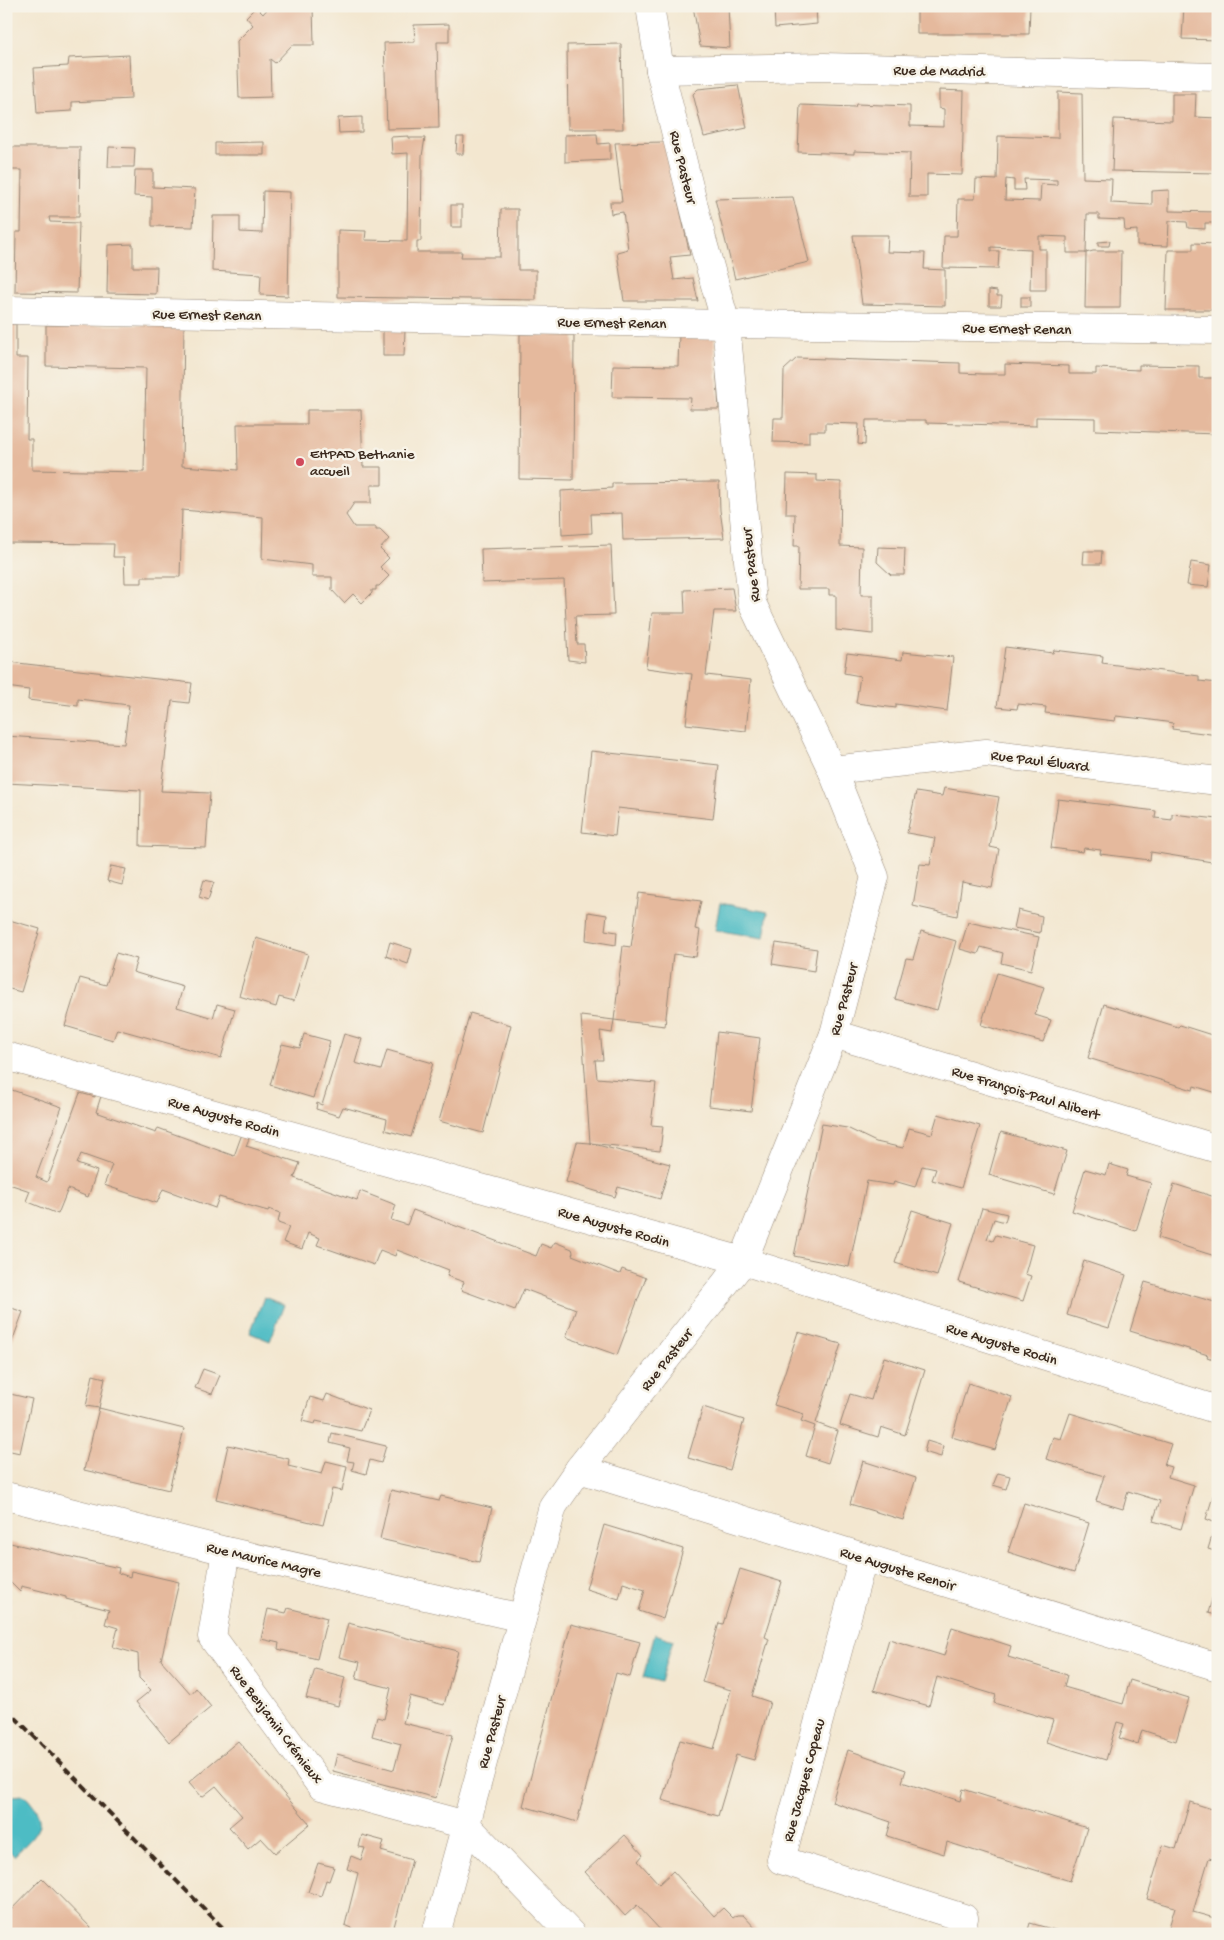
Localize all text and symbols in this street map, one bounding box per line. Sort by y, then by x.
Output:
street label: Rue de Madrid [893,62,986,82]
street label: Rue Pasteur [664,129,700,207]
street label: Rue Ernest Renan [152,306,262,326]
street label: Rue Ernest Renan [557,314,667,334]
street label: Rue Ernest Renan [962,320,1072,340]
place label: EHPAD Bethanie accueil [310,446,415,481]
marker: EHPAD Bethanie accueil [294,456,306,468]
street label: Rue Pasteur [738,525,765,603]
street label: Rue Paul Éluard [990,747,1091,777]
street label: Rue Pasteur [827,960,864,1038]
street label: Rue François-Paul Alibert [949,1063,1103,1126]
street label: Rue Auguste Rodin [166,1093,281,1142]
street label: Rue Auguste Rodin [556,1203,671,1252]
street label: Rue Auguste Rodin [944,1319,1059,1370]
street label: Rue Pasteur [638,1324,699,1395]
street label: Rue Maurice Magre [204,1539,323,1583]
street label: Rue Auguste Renoir [838,1544,959,1597]
street label: Rue Benjamin Crémieux [225,1662,326,1788]
street label: Rue Pasteur [475,1693,512,1771]
street label: Rue Jacques Copeau [780,1717,830,1844]

